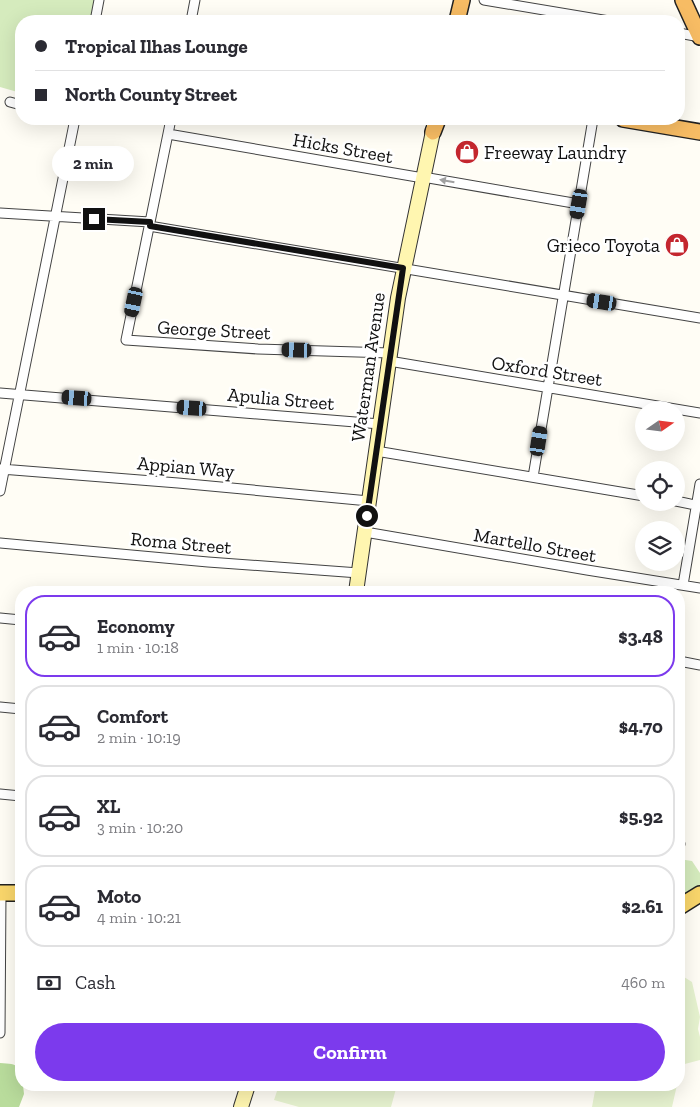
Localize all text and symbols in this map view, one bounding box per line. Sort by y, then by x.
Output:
text: Tropical Ilhas Lounge [65,35,248,58]
text: North County Street [65,83,237,106]
street label: Hicks Street [291,128,395,168]
shop icon: Freeway Laundry [454,139,480,165]
place label: Freeway Laundry [484,141,627,164]
callout: 2 min [53,146,135,182]
text: 2 min [73,154,113,173]
one-way arrow [438,176,454,184]
car [569,188,588,220]
route end [83,208,105,230]
shop icon: Grieco Toyota [664,232,690,258]
place label: Grieco Toyota [547,234,660,257]
car [123,286,144,318]
street label: Waterman Avenue [346,291,390,443]
car [586,292,617,312]
street label: George Street [157,316,271,344]
car [281,342,312,358]
street label: Oxford Street [490,351,604,391]
street label: Apulia Street [227,383,335,415]
car [61,389,92,407]
car [176,399,207,417]
north arrow [635,401,685,451]
map controls [635,401,685,571]
car [529,425,548,457]
street label: Appian Way [136,451,236,483]
button: locate [635,461,685,511]
route start [356,505,378,527]
button: layers [635,521,685,571]
street label: Martello Street [472,523,598,567]
street label: Roma Street [130,527,232,559]
icon: car [37,614,82,659]
text: Economy [97,615,175,638]
text: $3.48 [618,625,663,648]
text: 1 min · 10:18 [97,638,179,657]
icon: car [37,704,82,749]
text: Comfort [97,705,168,728]
text: $4.70 [619,715,663,738]
text: 2 min · 10:19 [97,728,181,747]
icon: car [37,794,82,839]
text: XL [97,795,120,818]
text: $5.92 [619,805,663,828]
text: 3 min · 10:20 [97,818,183,837]
icon: car [37,884,82,929]
text: Moto [97,885,141,908]
text: $2.61 [622,895,663,918]
text: 4 min · 10:21 [97,908,181,927]
icon: cash [35,969,63,997]
text: Cash [75,971,115,994]
text: 460 m [621,973,665,992]
button: Confirm [35,1023,665,1081]

